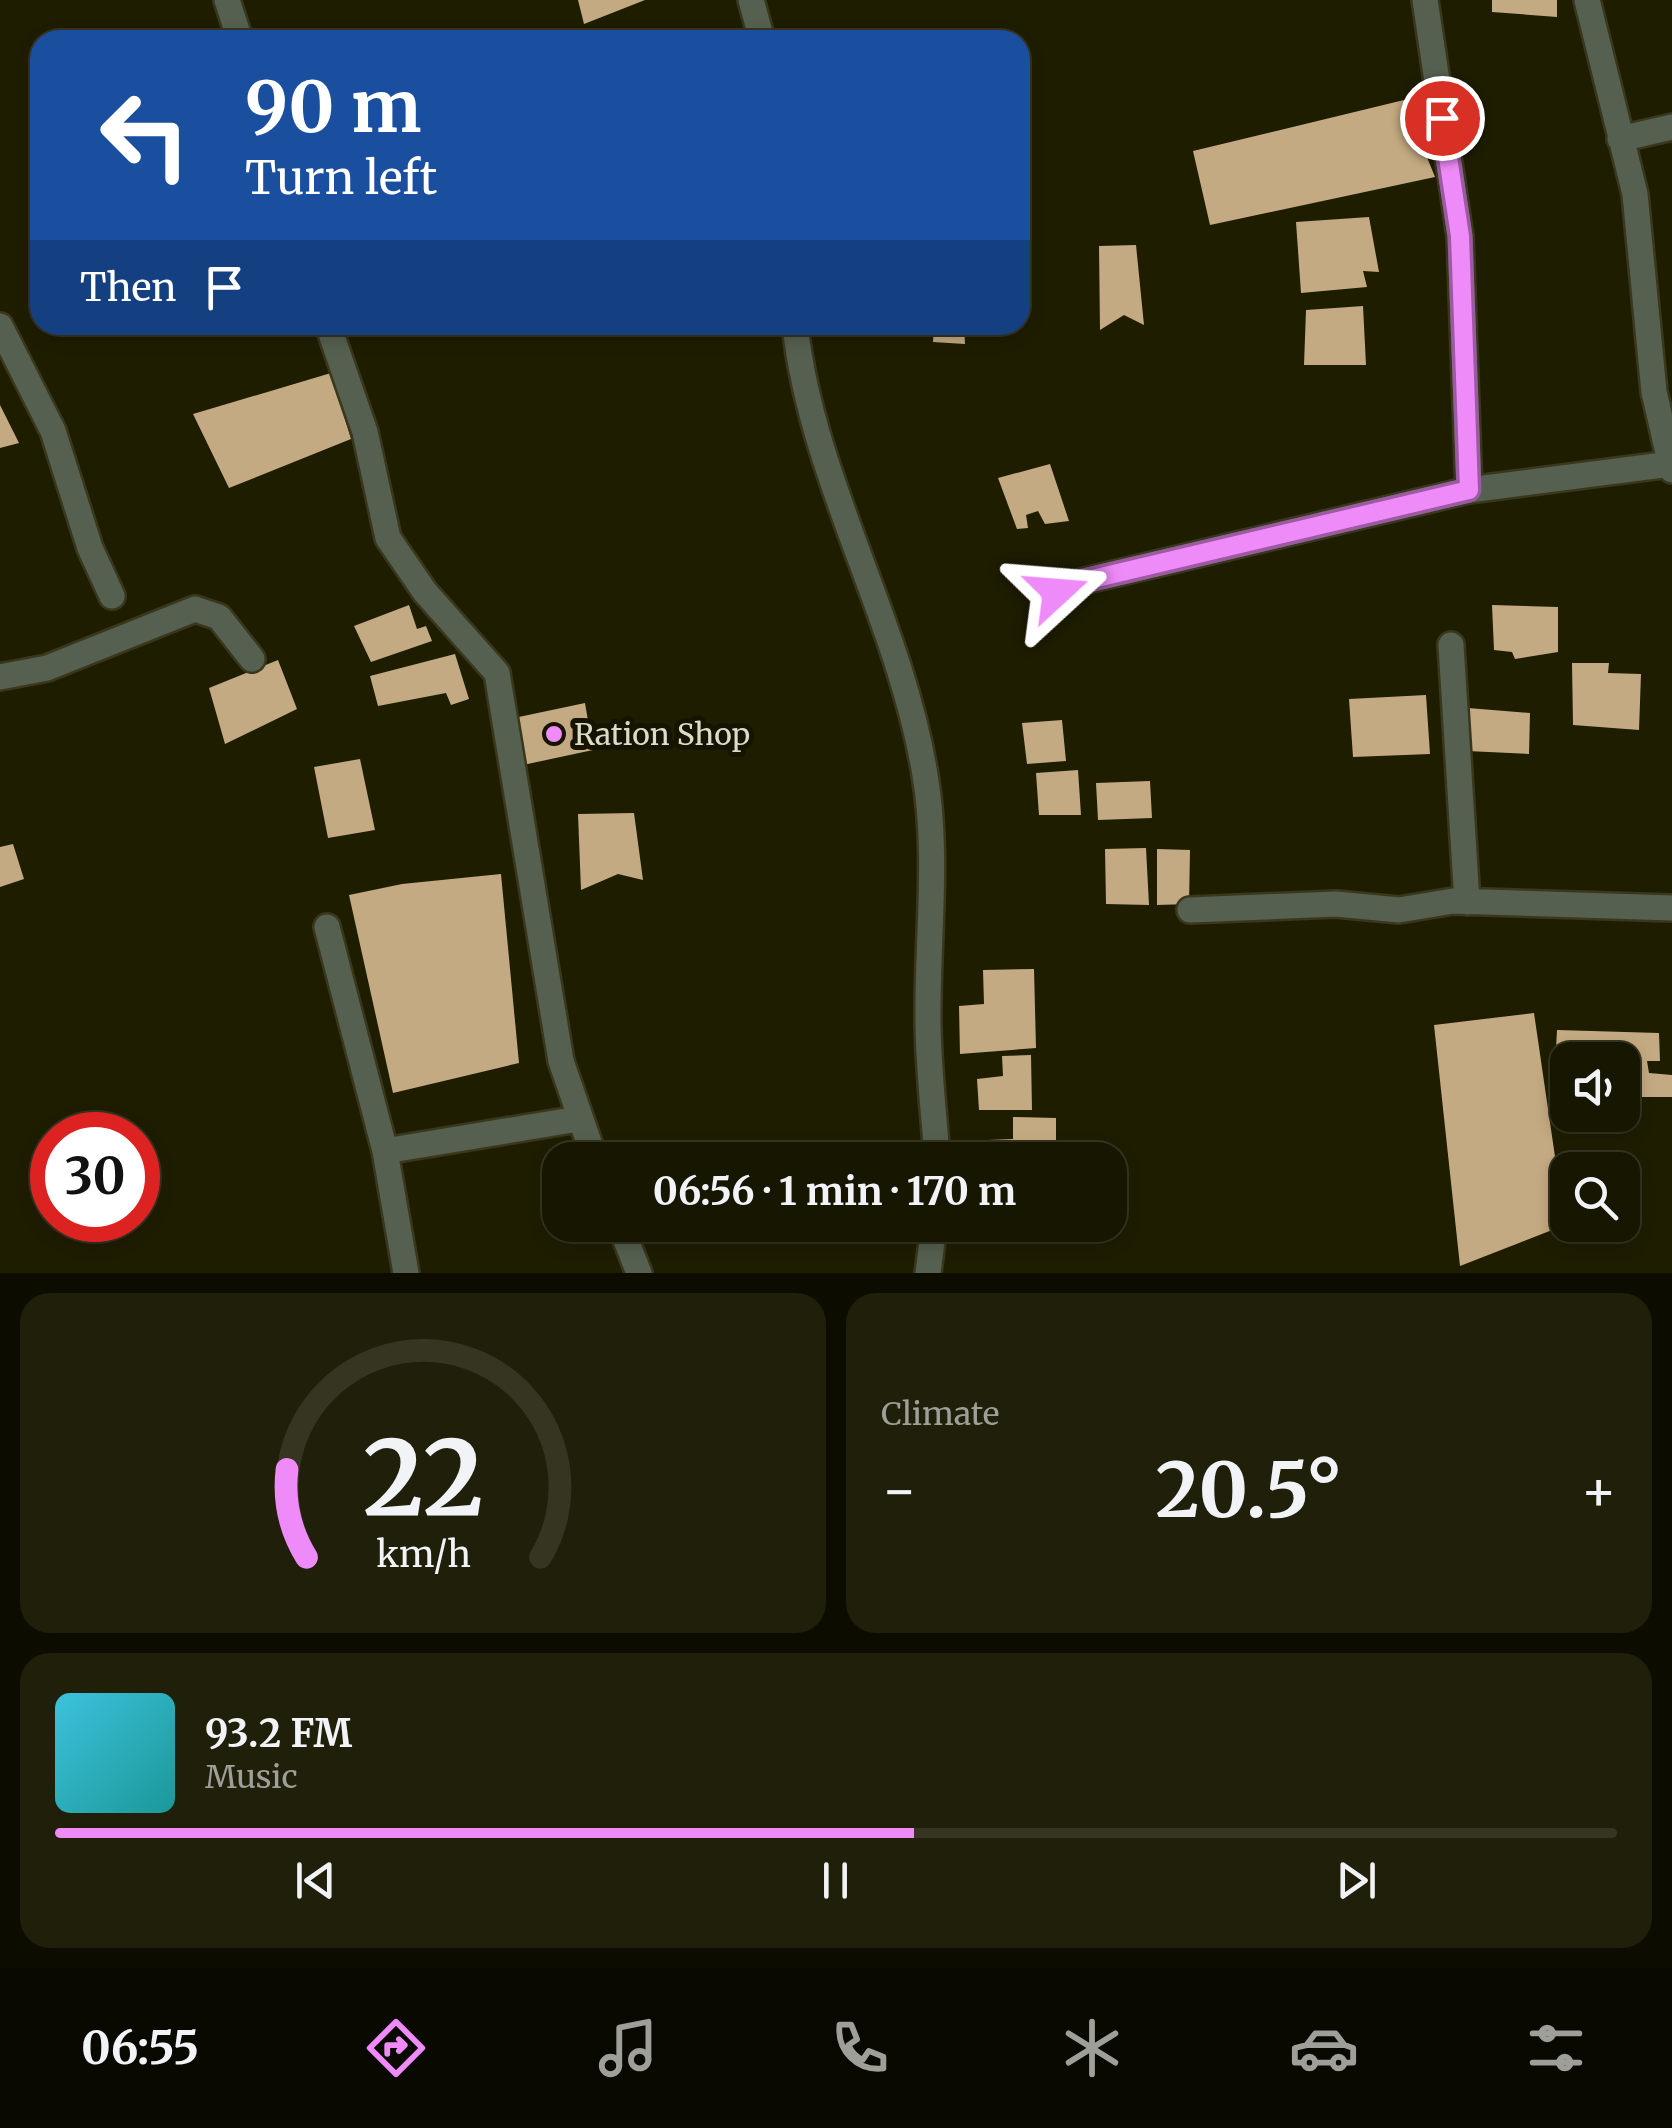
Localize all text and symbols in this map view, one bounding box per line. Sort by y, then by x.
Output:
text: 90 m [245,63,422,151]
icon: left [80,70,210,200]
pin [1400,76,1485,161]
icon: arrive [1415,91,1470,146]
text: Turn left [245,150,437,206]
icon: arrive [197,260,252,315]
text: Then [80,264,177,311]
position arrow [1005,540,1109,644]
place label: Ration Shop [574,715,750,753]
marker: Ration Shop [543,723,565,745]
map controls [1550,1042,1640,1242]
button: sound [1550,1042,1640,1132]
speed limit sign: 30 [30,1112,160,1242]
button: search [1550,1152,1640,1242]
text: 06:56 · 1 min · 170 m [653,1168,1016,1215]
text: Climate [881,1394,999,1434]
text: 22 [362,1413,484,1543]
text: 20.5° [1155,1443,1343,1537]
text: − [881,1456,918,1525]
text: + [1580,1456,1617,1525]
text: km/h [376,1532,470,1577]
text: 93.2 FM [205,1710,352,1757]
text: Music [205,1757,298,1797]
icon: previous [288,1853,343,1908]
icon: pause [808,1853,863,1908]
icon: next [1329,1853,1384,1908]
icon: directions [361,2013,431,2083]
icon: music [593,2013,663,2083]
icon: phone [825,2013,895,2083]
icon: climate [1057,2013,1127,2083]
icon: car [1289,2013,1359,2083]
icon: filters [1521,2013,1591,2083]
text: 06:55 [81,2020,199,2076]

